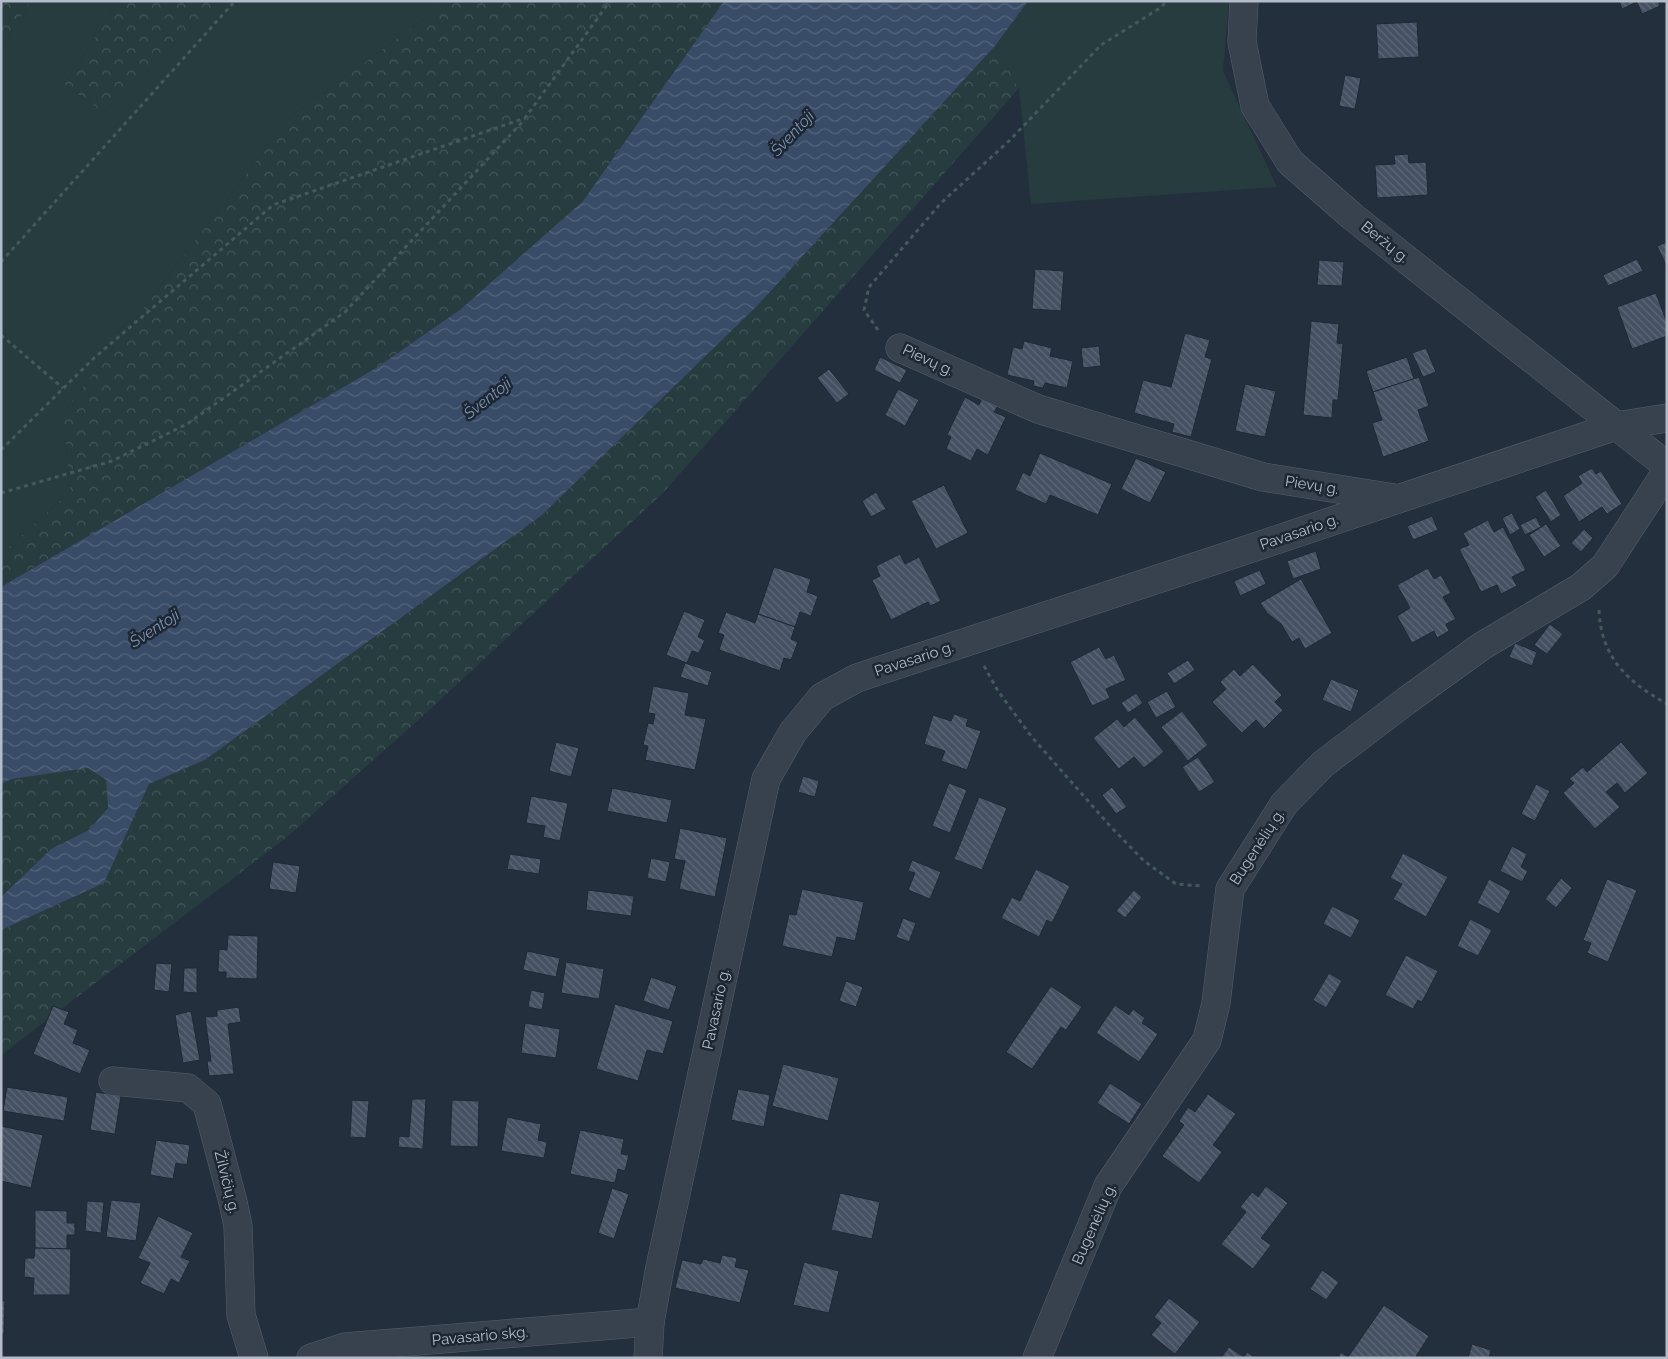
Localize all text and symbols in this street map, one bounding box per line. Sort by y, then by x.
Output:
water label: Šventoji [765,106,819,161]
street label: Beržų g. [1357,217,1413,267]
street label: Pievų g. [900,340,956,380]
water label: Šventoji [458,373,515,424]
street label: Pievų g. [1284,472,1340,498]
street label: Pavasario g. [1257,510,1341,554]
water label: Šventoji [124,604,183,652]
street label: Pavasario g. [872,638,956,680]
street label: Bugenėlių g. [1226,806,1288,888]
street label: Pavasario g. [699,967,733,1051]
street label: Žilvičių g. [211,1149,243,1215]
street label: Bugenėlių g. [1068,1181,1120,1267]
street label: Pavasario skg. [431,1323,529,1349]

